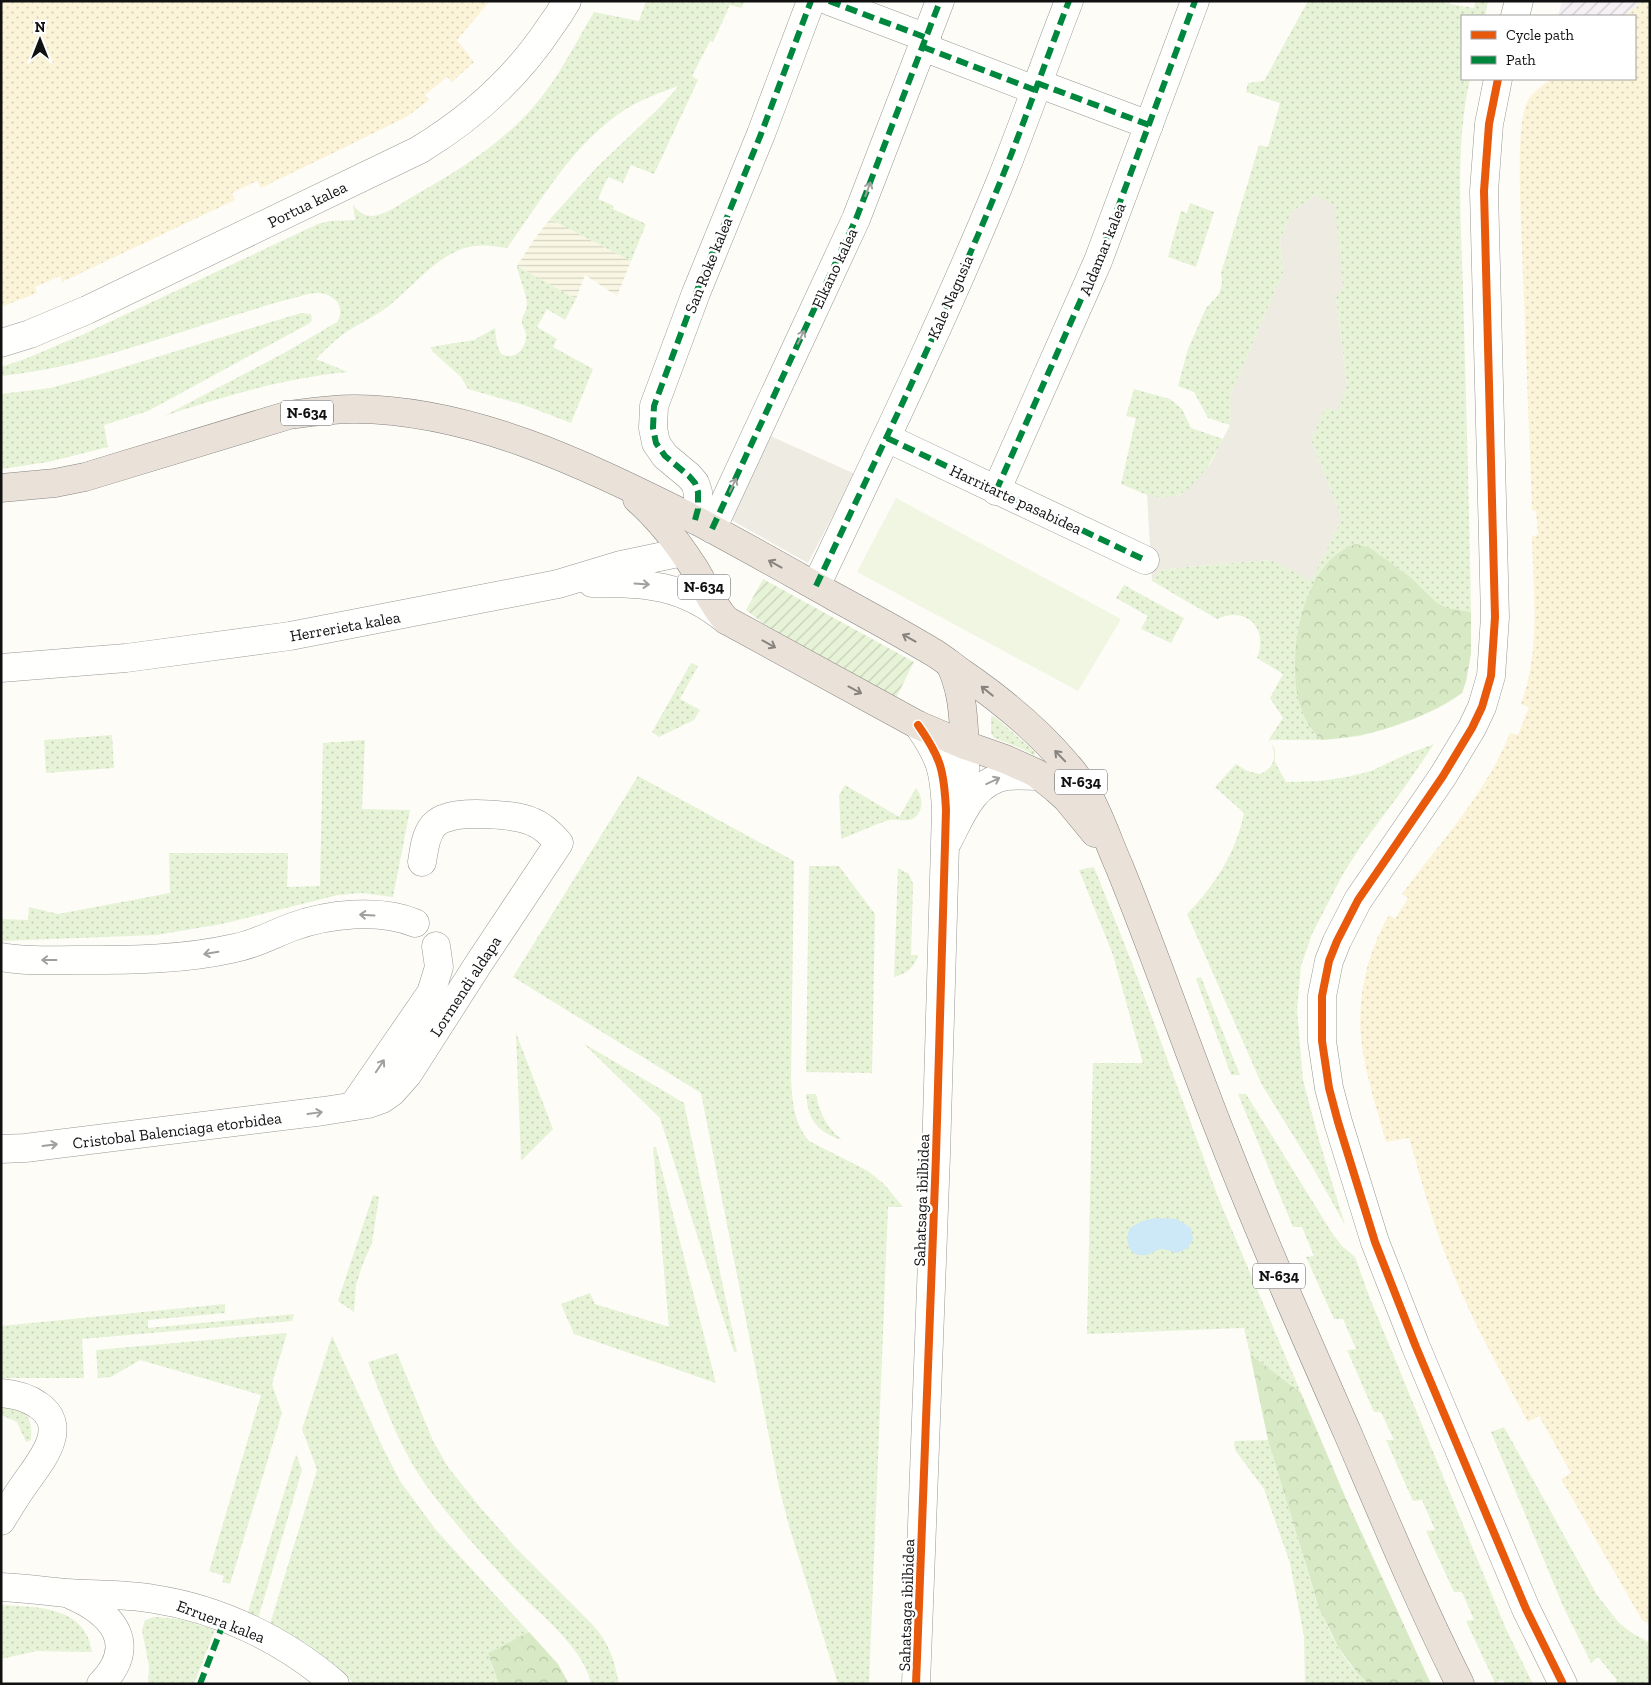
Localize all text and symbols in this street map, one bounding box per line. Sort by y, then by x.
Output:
north arrow [15,15,65,65]
legend [1461,15,1636,80]
text: N [35,19,46,36]
text: Cycle path [1506,26,1575,44]
text: Path [1506,51,1536,69]
street label: Portua kalea [265,177,350,232]
one-way arrow [864,182,873,197]
street label: Aldamar kalea [1075,200,1130,298]
street label: San Roke kalea [681,214,736,316]
street label: Elkano kalea [808,225,861,311]
street label: Kale Nagusia [924,252,977,342]
one-way arrow [797,330,807,345]
road number: N-634 [281,400,333,426]
street label: Harritarte pasabidea [947,461,1085,538]
one-way arrow [728,478,738,493]
one-way arrow [768,558,783,568]
road number: N-634 [678,574,730,600]
one-way arrow [633,579,649,588]
street label: Herrerieta kalea [288,607,402,646]
one-way arrow [901,633,916,643]
one-way arrow [761,639,776,649]
one-way arrow [847,685,862,695]
one-way arrow [981,685,994,696]
one-way arrow [1054,750,1066,763]
road number: N-634 [1055,770,1107,794]
one-way arrow [985,776,1000,786]
one-way arrow [359,911,375,920]
street label: Lormendi aldapa [426,932,505,1040]
one-way arrow [203,948,219,958]
one-way arrow [41,955,57,965]
one-way arrow [375,1059,386,1073]
one-way arrow [307,1107,323,1117]
street label: Cristobal Balenciaga etorbidea [72,1108,283,1153]
street label: Sahatsaga ibilbidea [910,1133,933,1267]
one-way arrow [41,1140,57,1150]
road number: N-634 [1253,1264,1305,1288]
street label: Sahatsaga ibilbidea [895,1538,918,1672]
street label: Erruera kalea [174,1596,268,1647]

